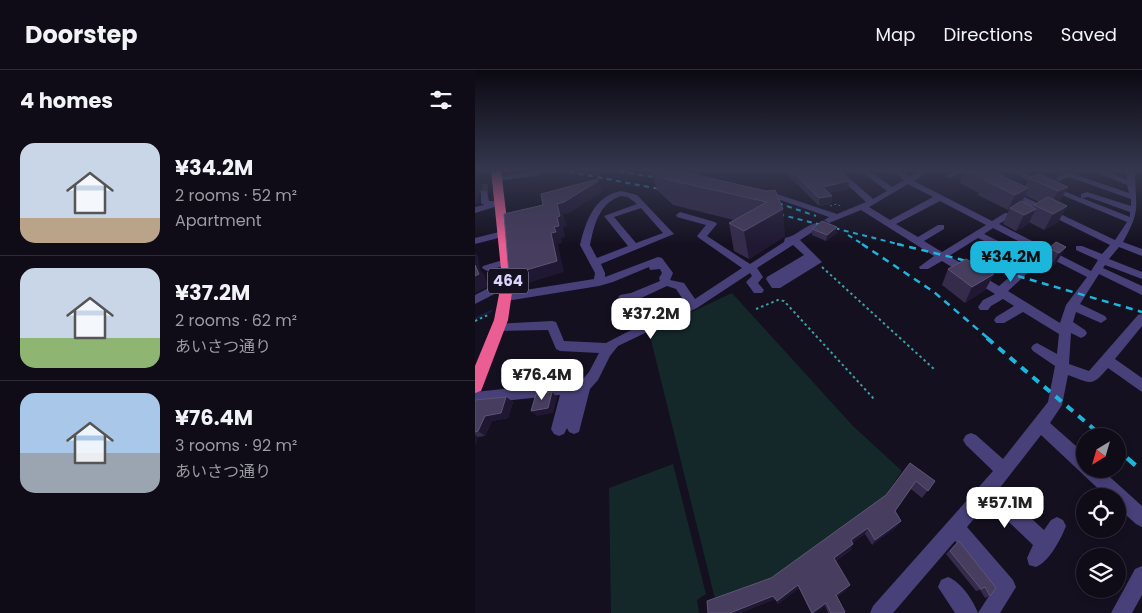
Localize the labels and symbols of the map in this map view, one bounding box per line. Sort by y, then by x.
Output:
pin: ¥34.2M [970,240,1052,283]
road number: 464 [488,268,528,294]
pin: ¥37.2M [610,298,692,340]
pin: ¥76.4M [501,358,583,401]
north arrow [1076,428,1126,478]
pin: ¥57.1M [964,486,1046,529]

